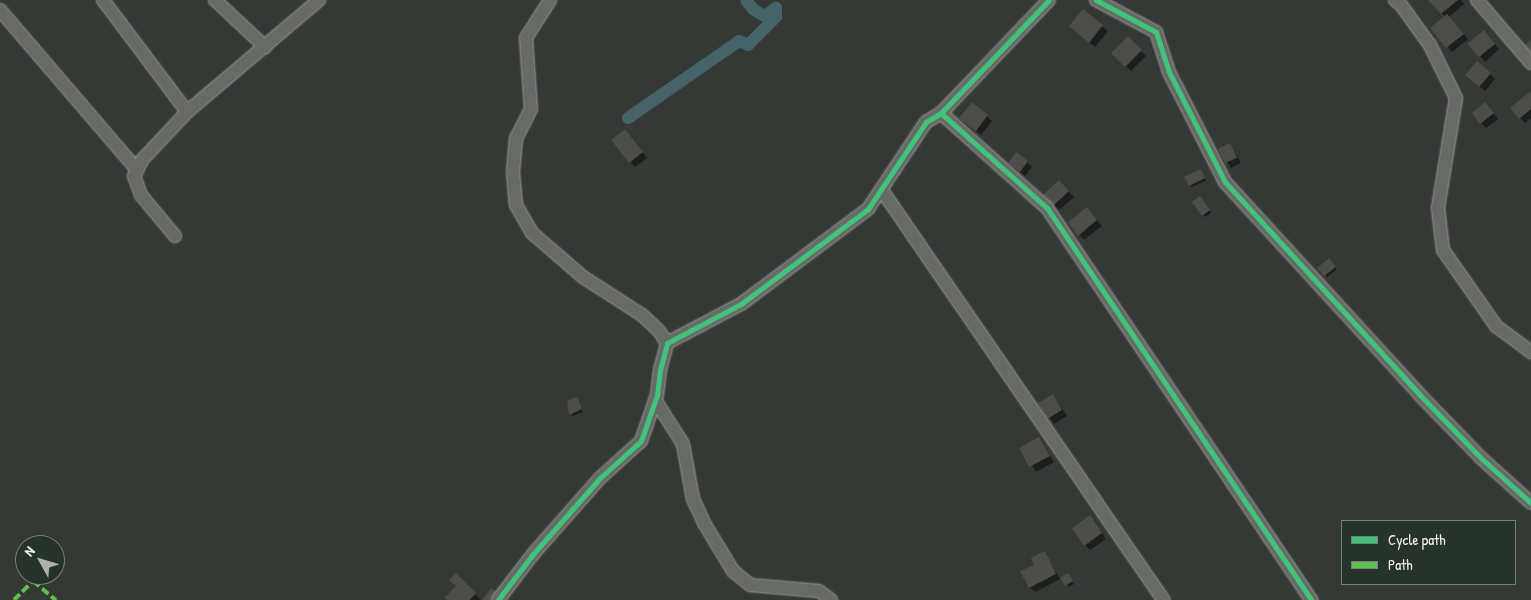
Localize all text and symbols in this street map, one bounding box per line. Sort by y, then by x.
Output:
legend [1341,520,1516,585]
text: Cycle path [1388,529,1446,550]
north arrow [15,535,65,585]
text: N [19,542,38,560]
text: Path [1388,554,1413,575]

